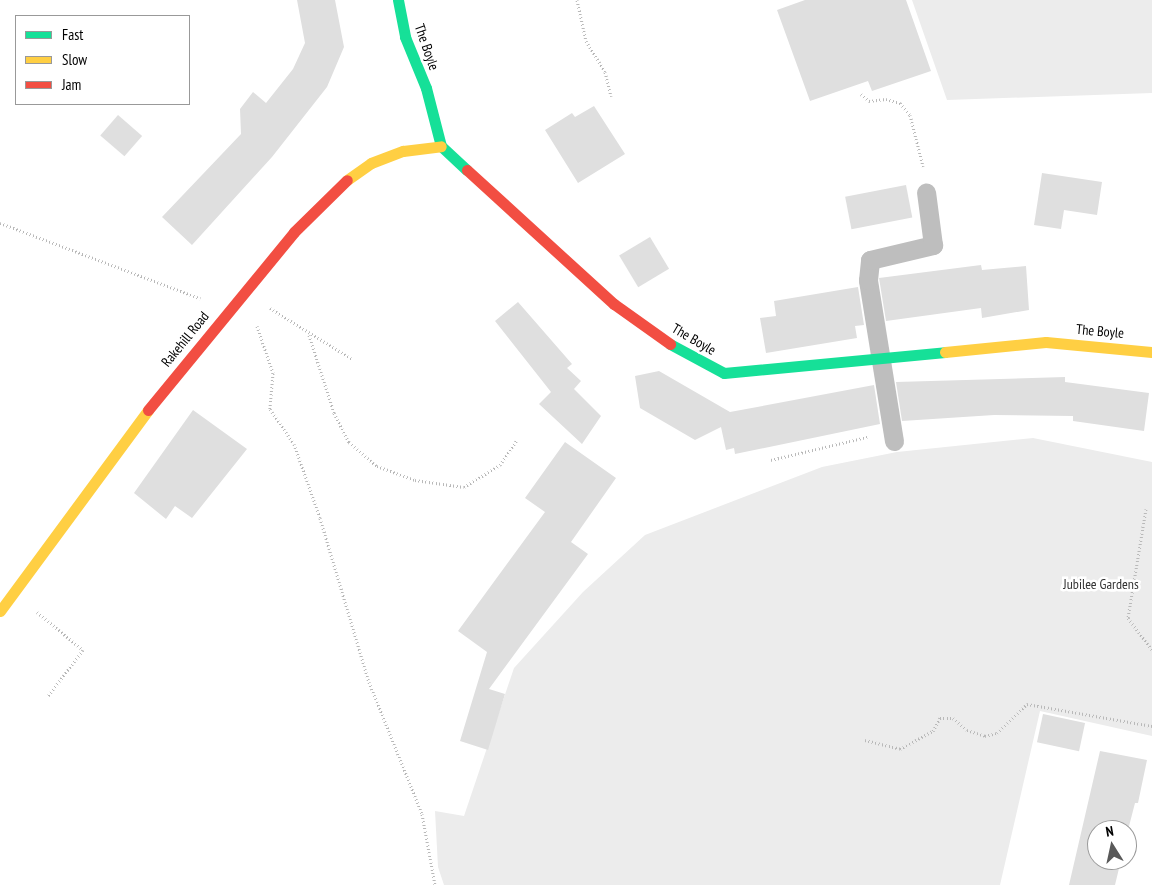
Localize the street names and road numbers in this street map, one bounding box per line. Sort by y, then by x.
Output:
street label: The Boyle [411,22,443,72]
street label: Rakehill Road [158,308,212,370]
street label: The Boyle [669,320,719,358]
street label: The Boyle [1075,321,1125,341]

